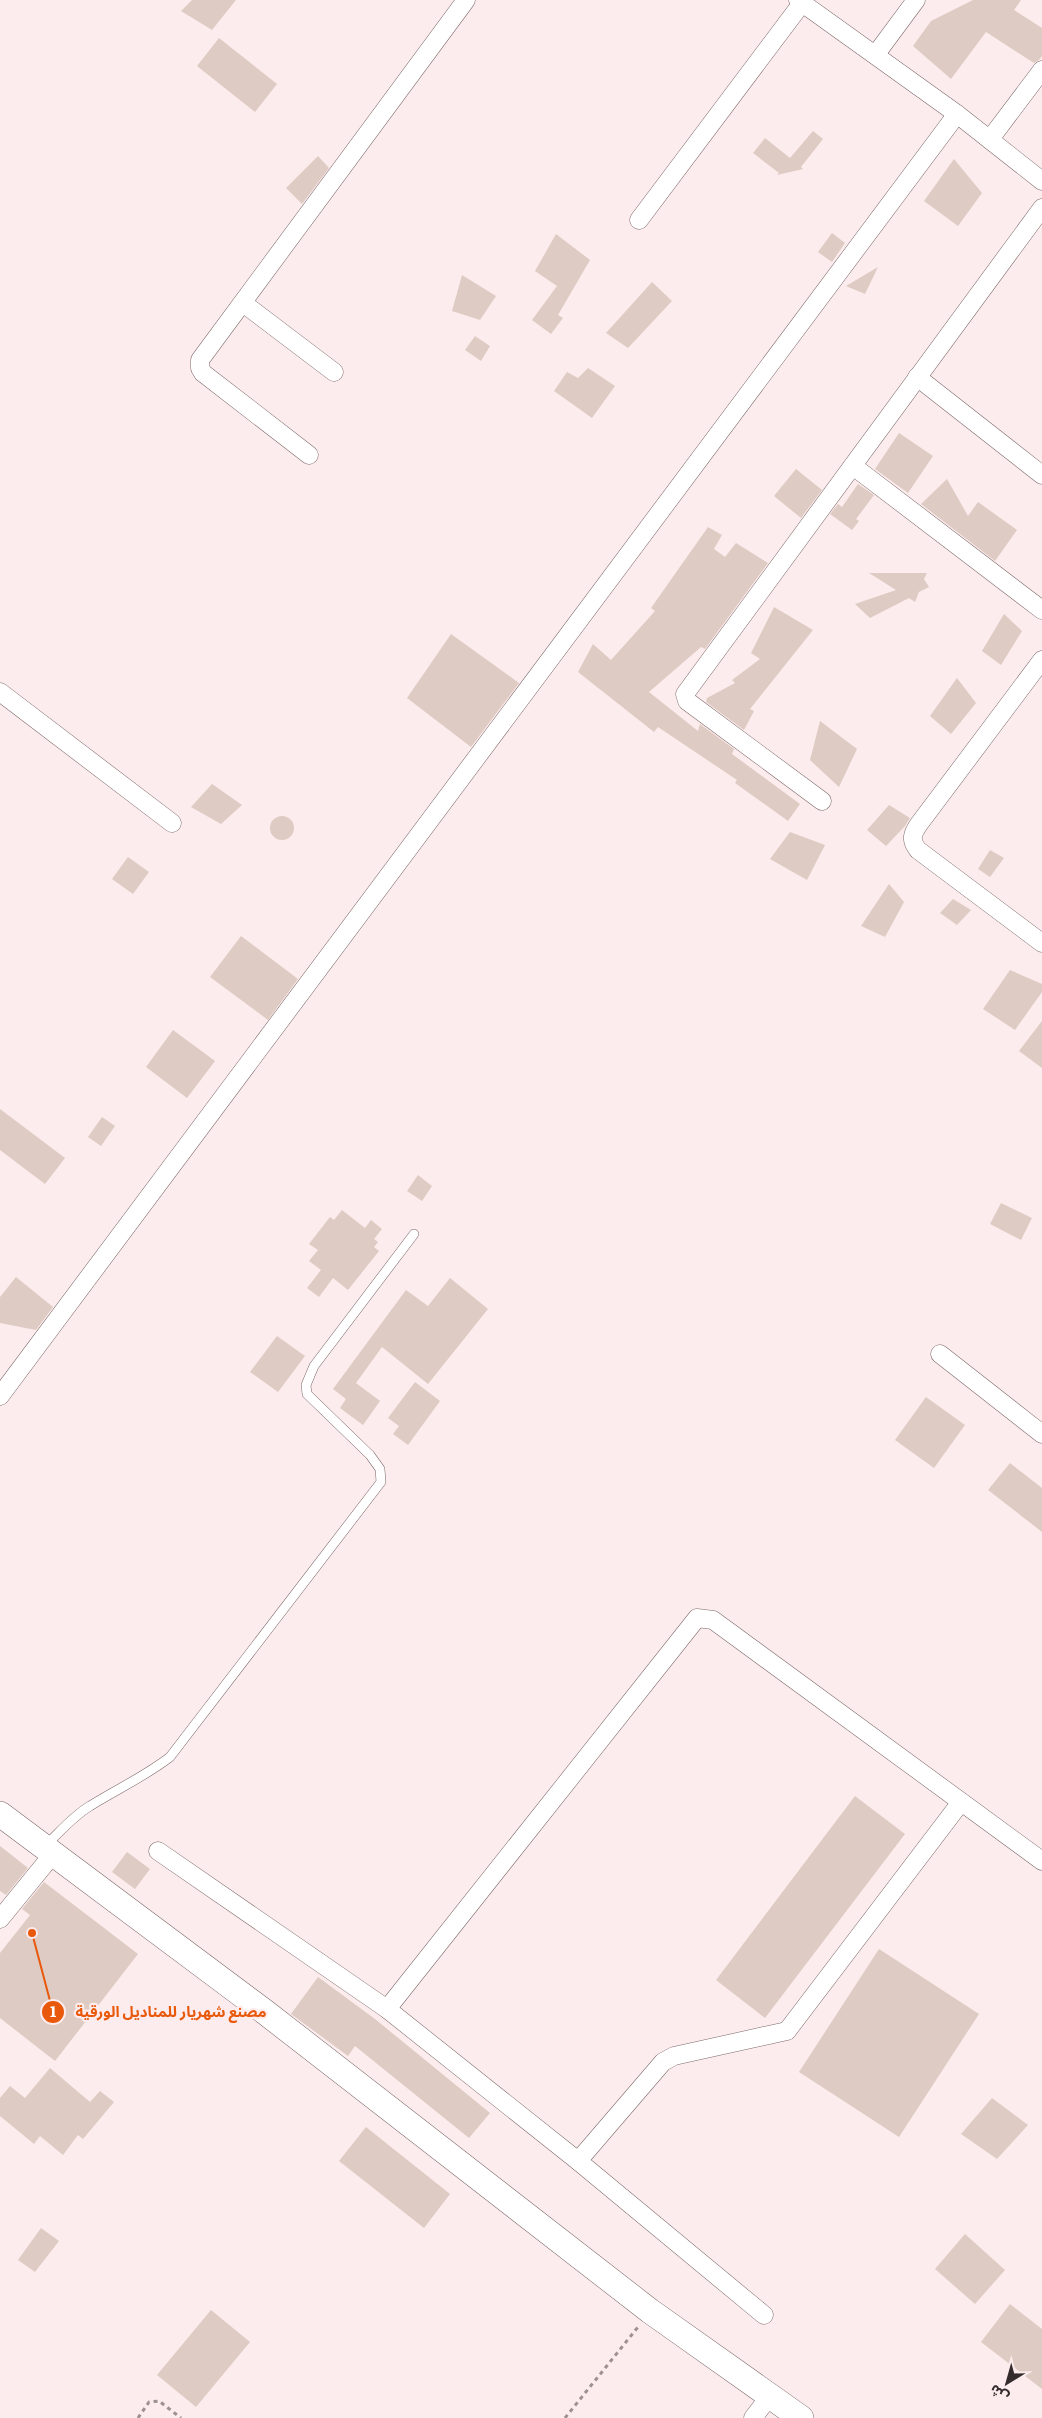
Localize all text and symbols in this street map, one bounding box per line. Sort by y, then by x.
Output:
callout: مصنع شهريار للمناديل الورقية [40,1997,277,2027]
text: 1 [50,1999,56,2022]
text: مصنع شهريار للمناديل الورقية [75,1999,267,2023]
north arrow [982,2358,1032,2408]
text: ش [985,2380,1012,2408]

